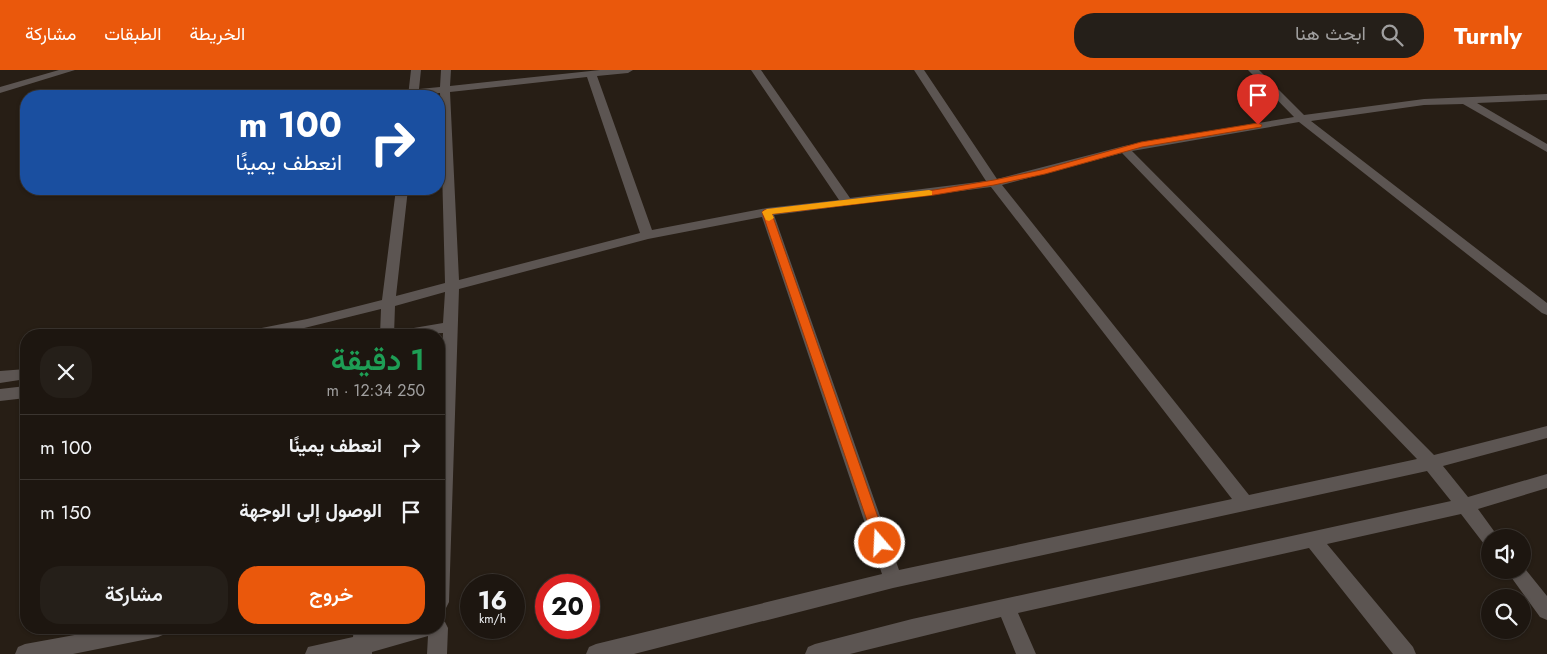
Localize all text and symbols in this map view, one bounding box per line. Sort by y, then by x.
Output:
search box [1074,13,1424,58]
text: Turnly [1454,18,1522,53]
text: ابحث هنا [1295,20,1366,47]
text: مشاركة [25,21,76,47]
text: الطبقات [104,21,161,47]
text: الخريطة [189,21,245,47]
icon: search [1378,21,1406,49]
pin [1237,74,1279,125]
icon: arrive [1244,81,1272,109]
text: 100 m [239,100,342,150]
icon: right [360,110,425,175]
text: انعطف يمينًا [236,146,342,178]
text: 1 دقيقة [331,338,425,381]
button: close [40,346,92,398]
text: 250 m · 12:34 [326,379,425,402]
text: انعطف يمينًا [289,432,382,459]
icon: right [397,433,425,461]
text: 100 m [40,434,92,461]
text: الوصول إلى الوجهة [239,497,382,524]
icon: arrive [397,498,425,526]
text: 150 m [40,499,91,526]
position arrow [853,516,905,568]
map controls [1481,529,1531,639]
button: sound [1481,529,1531,579]
button: مشاركة [40,566,228,624]
button: خروج [238,566,425,624]
speed limit sign: 20 [535,574,600,639]
text: 16 [478,582,507,618]
button: search [1481,589,1531,639]
text: km/h [479,610,506,628]

